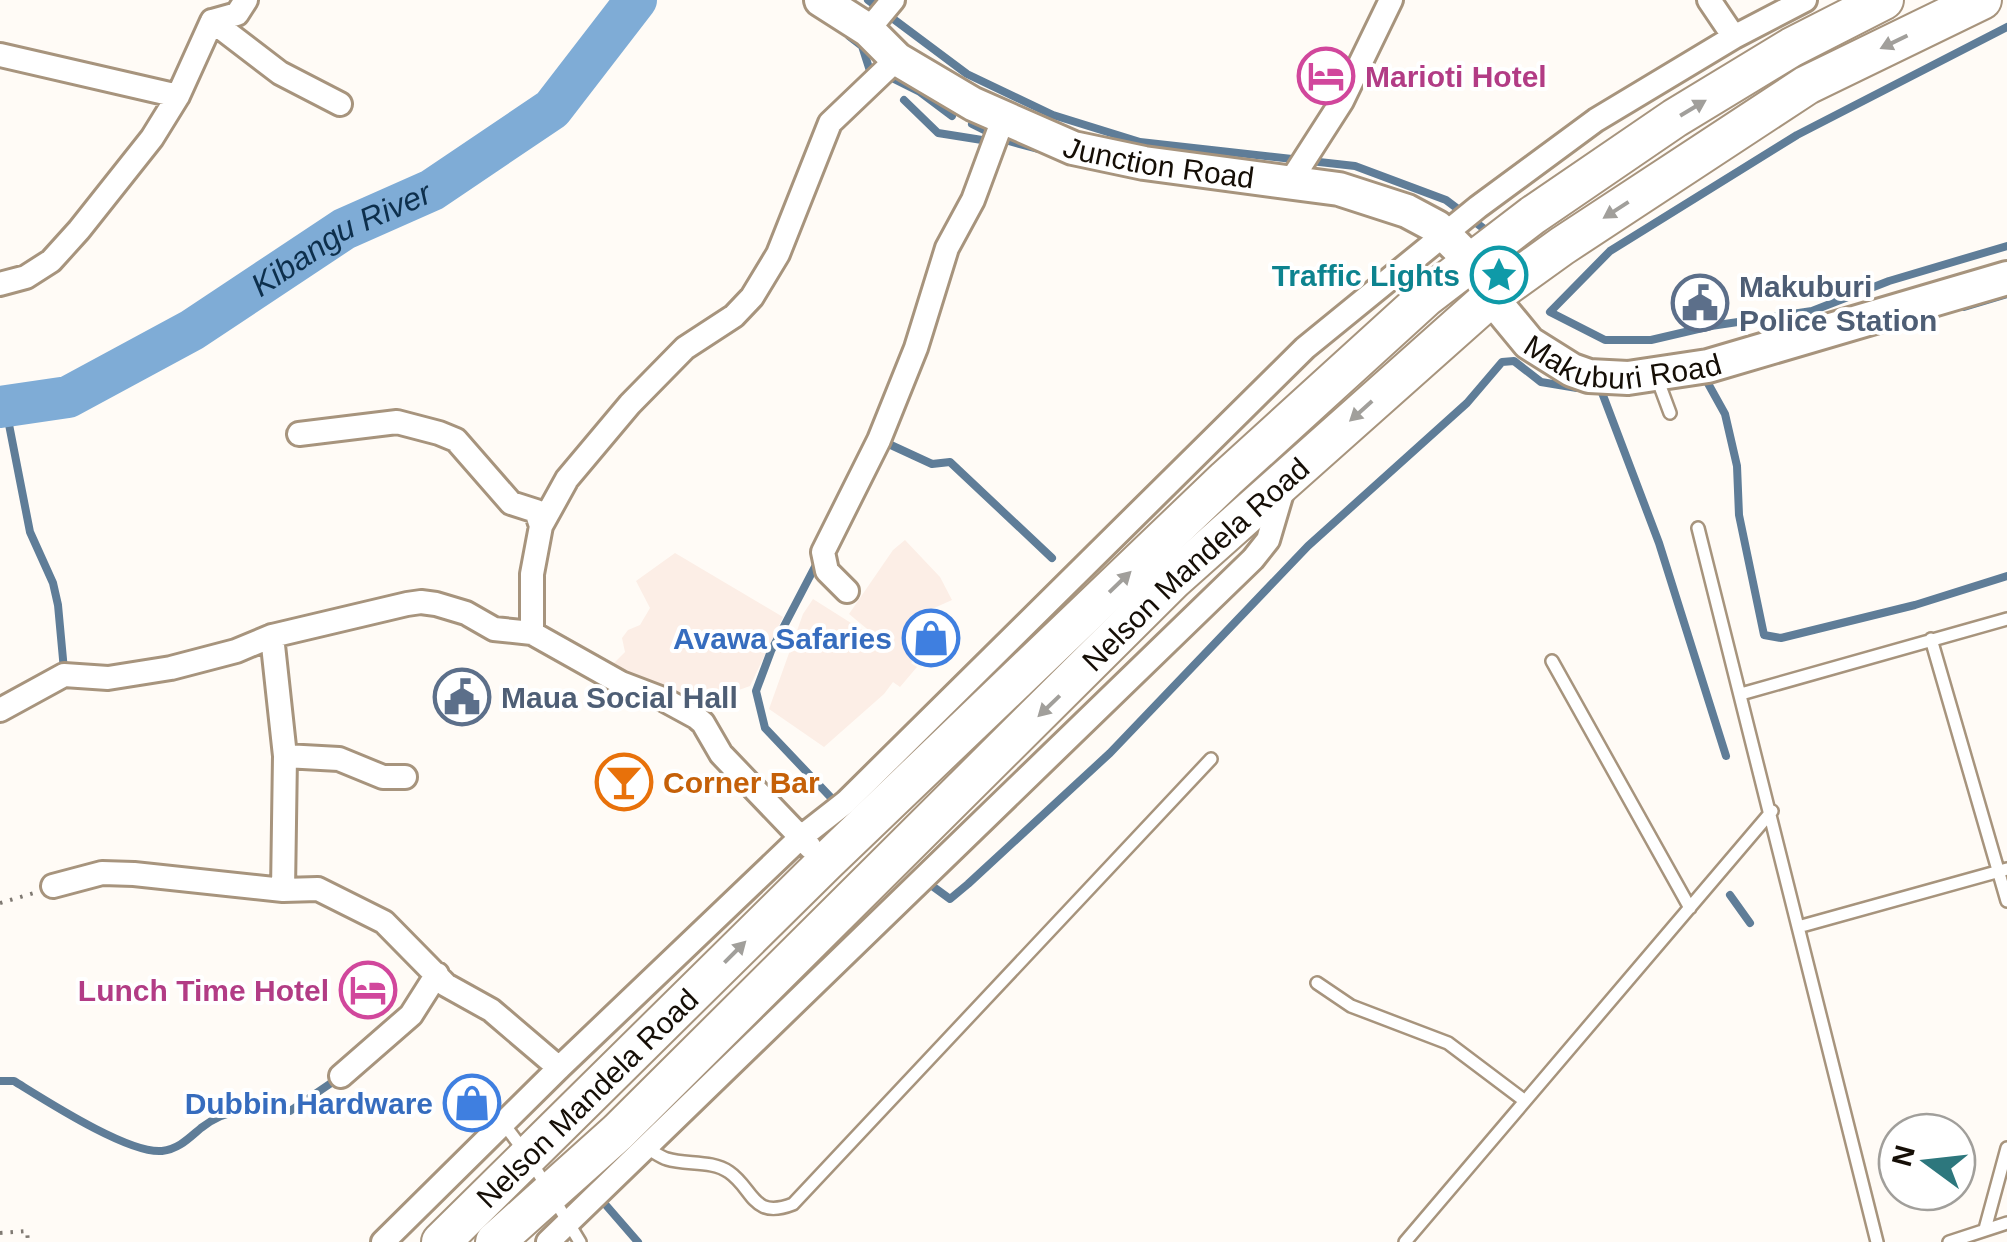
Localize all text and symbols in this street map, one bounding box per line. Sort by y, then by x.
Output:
one-way arrow [1879,33,1908,50]
hotel icon: Marioti Hotel [1296,46,1356,106]
place label: Marioti Hotel [1365,60,1547,93]
one-way arrow [1679,99,1707,117]
street label: Junction Road [1059,130,1256,194]
water label: Kibangu River [244,174,438,304]
one-way arrow [1603,201,1630,219]
place icon: Traffic Lights [1469,245,1529,305]
place label: Traffic Lights [1272,259,1460,292]
place label: Makuburi Police Station [1739,270,1937,337]
public building icon: Makuburi Police Station [1670,273,1730,333]
street label: Makuburi Road [1519,328,1725,395]
one-way arrow [1349,399,1373,422]
street label: Nelson Mandela Road [1075,451,1315,677]
one-way arrow [1108,570,1132,594]
shop icon: Avawa Safaries [901,608,961,668]
place label: Avawa Safaries [673,622,892,655]
public building icon: Maua Social Hall [432,667,492,727]
place label: Maua Social Hall [501,681,738,714]
one-way arrow [1038,694,1062,718]
bar icon: Corner Bar [594,752,654,812]
place label: Corner Bar [663,766,820,799]
one-way arrow [722,941,746,965]
hotel icon: Lunch Time Hotel [338,960,398,1020]
place label: Lunch Time Hotel [78,974,329,1007]
street label: Nelson Mandela Road [470,982,704,1214]
shop icon: Dubbin Hardware [442,1073,502,1133]
place label: Dubbin Hardware [185,1087,433,1120]
north arrow [1877,1112,1977,1212]
text: N [1886,1142,1921,1169]

